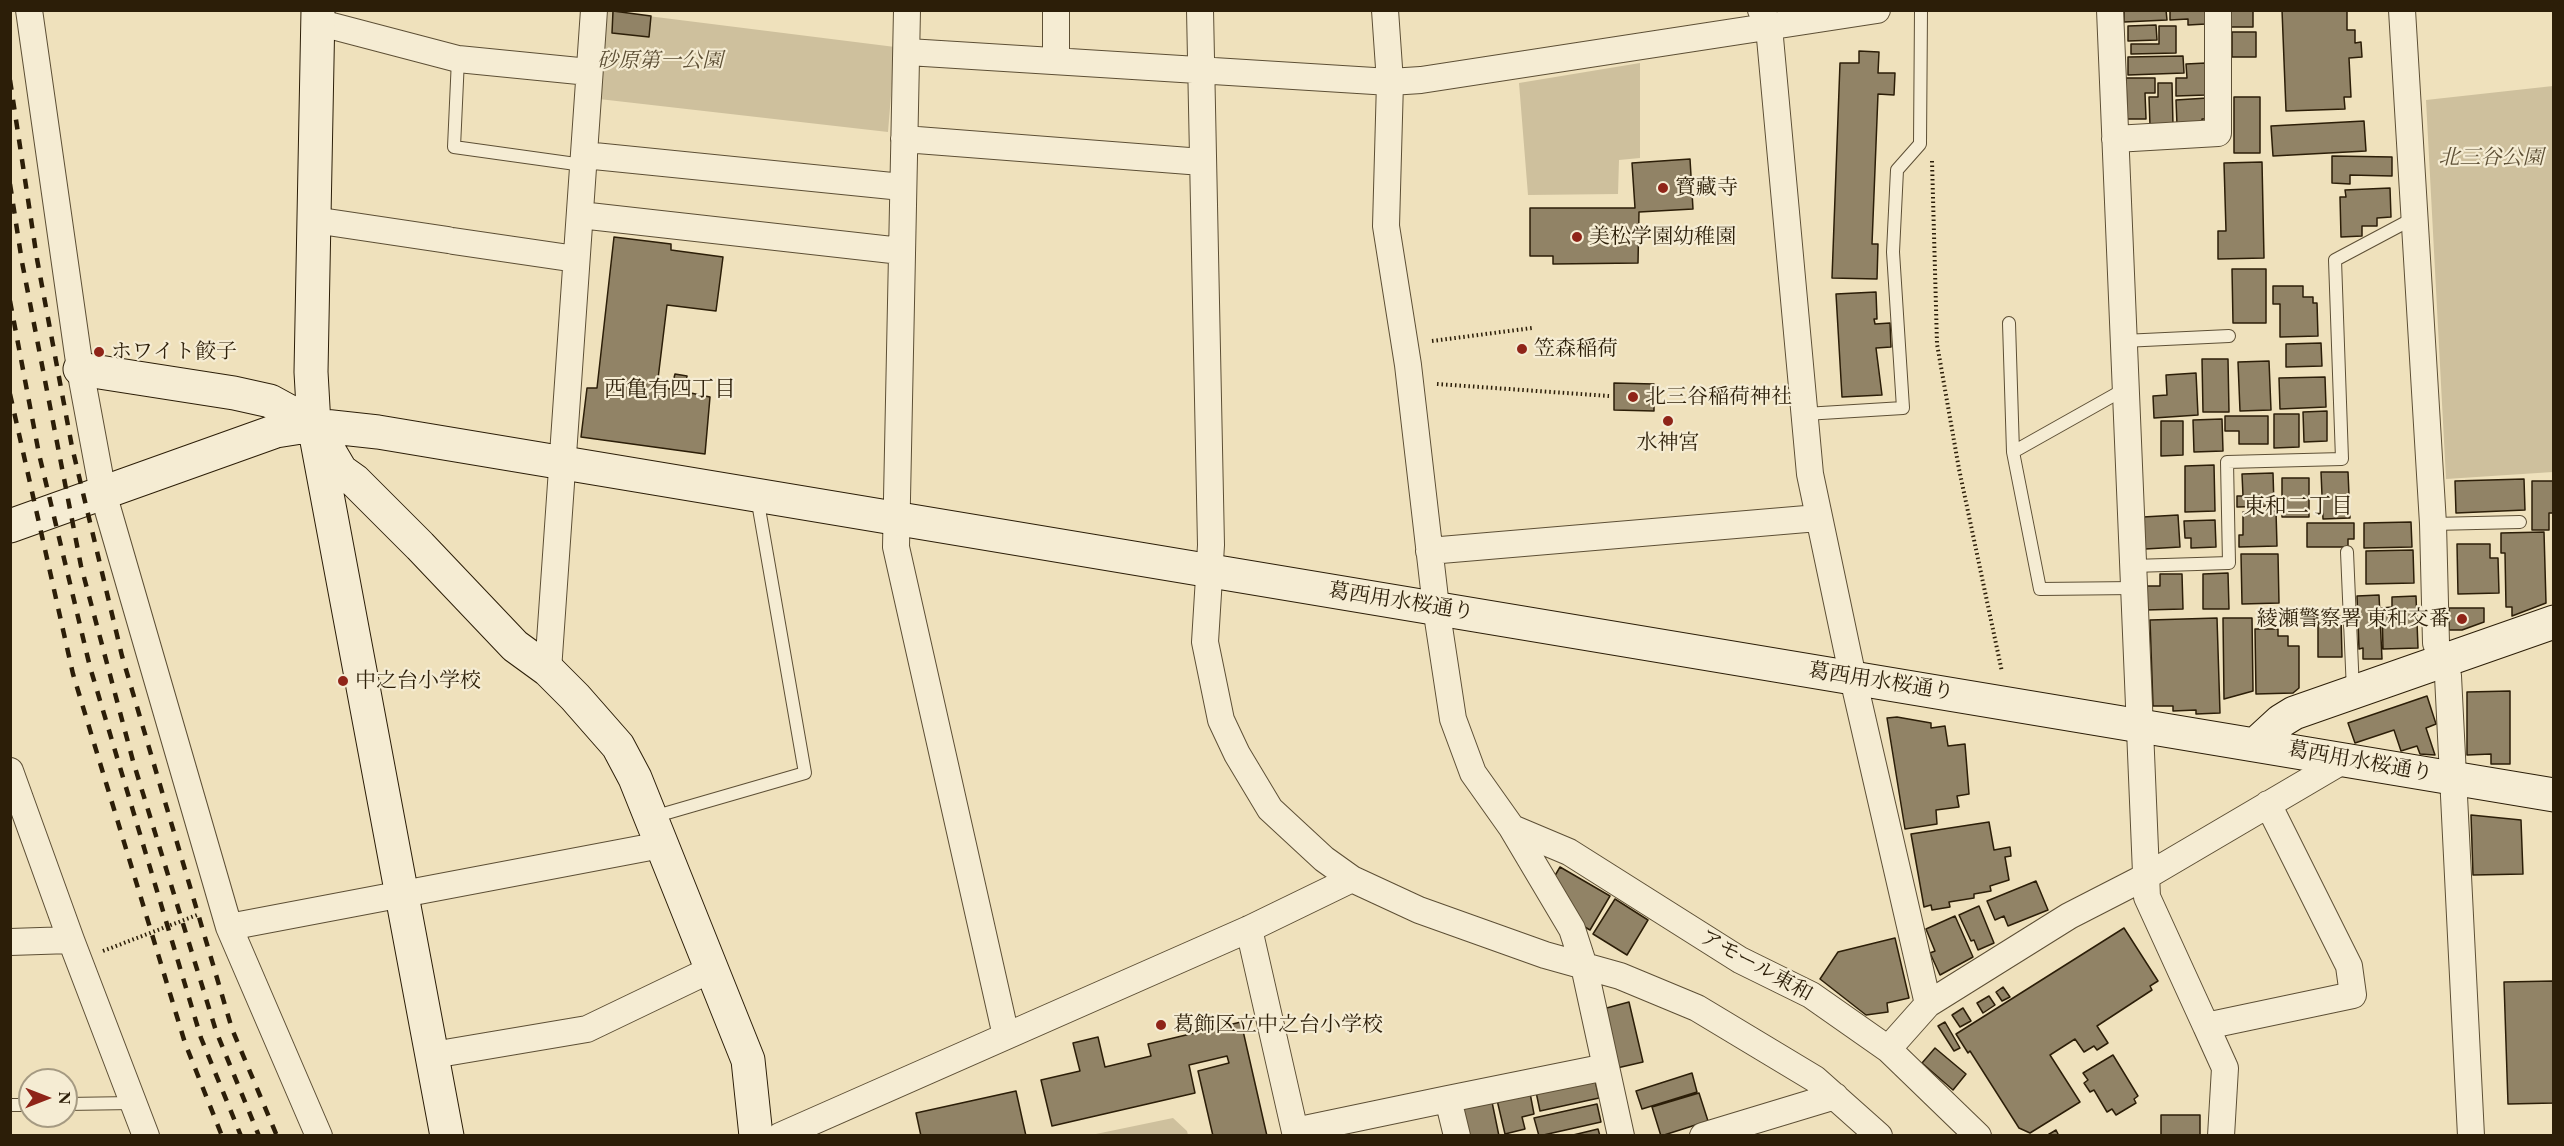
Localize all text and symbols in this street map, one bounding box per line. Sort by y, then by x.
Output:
park label: 砂原第一公園 [597,48,723,74]
park label: 北三谷公園 [2439,145,2543,171]
place label: 寳藏寺 [1675,175,1738,201]
marker: 寳藏寺 [1656,181,1670,195]
place label: 美松学園幼稚園 [1589,224,1736,250]
marker: 美松学園幼稚園 [1570,230,1584,244]
place label: 笠森稲荷 [1534,336,1618,362]
place label: ホワイト餃子 [111,339,237,365]
marker: 笠森稲荷 [1515,342,1529,356]
marker: ホワイト餃子 [92,345,106,359]
district label: 西亀有四丁目 [604,377,736,403]
place label: 北三谷稲荷神社 [1645,384,1792,410]
marker: 北三谷稲荷神社 [1626,390,1640,404]
marker: 水神宮 [1661,414,1675,428]
place label: 水神宮 [1637,430,1699,456]
district label: 東和二丁目 [2243,494,2353,520]
street label: 葛西用水桜通り [1326,578,1476,626]
place label: 綾瀬警察署 東和交番 [2257,606,2450,632]
marker: 綾瀬警察署 東和交番 [2455,612,2469,626]
street label: 葛西用水桜通り [1806,658,1956,706]
place label: 中之台小学校 [355,668,481,694]
marker: 中之台小学校 [336,674,350,688]
street label: 葛西用水桜通り [2285,737,2435,787]
street label: アモール東和 [1695,925,1817,1007]
place label: 葛飾区立中之台小学校 [1173,1012,1383,1038]
marker: 葛飾区立中之台小学校 [1154,1018,1168,1032]
north arrow [18,1068,78,1128]
text: N [54,1092,75,1104]

